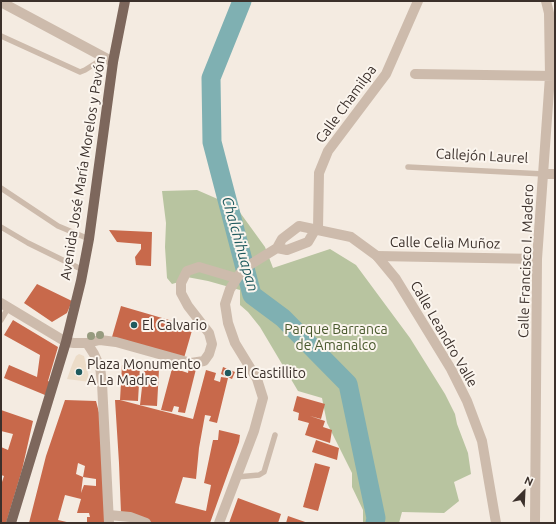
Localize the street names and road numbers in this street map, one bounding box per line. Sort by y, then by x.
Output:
street label: Avenida José María Morelos y Pavón [57,55,109,281]
street label: Calle Chamilpa [312,62,380,146]
street label: Callejón Laurel [435,145,529,167]
street label: Calle Francisco I. Madero [515,183,537,339]
street label: Calle Celia Muñoz [390,234,500,252]
street label: Calle Leandro Valle [407,278,481,390]

